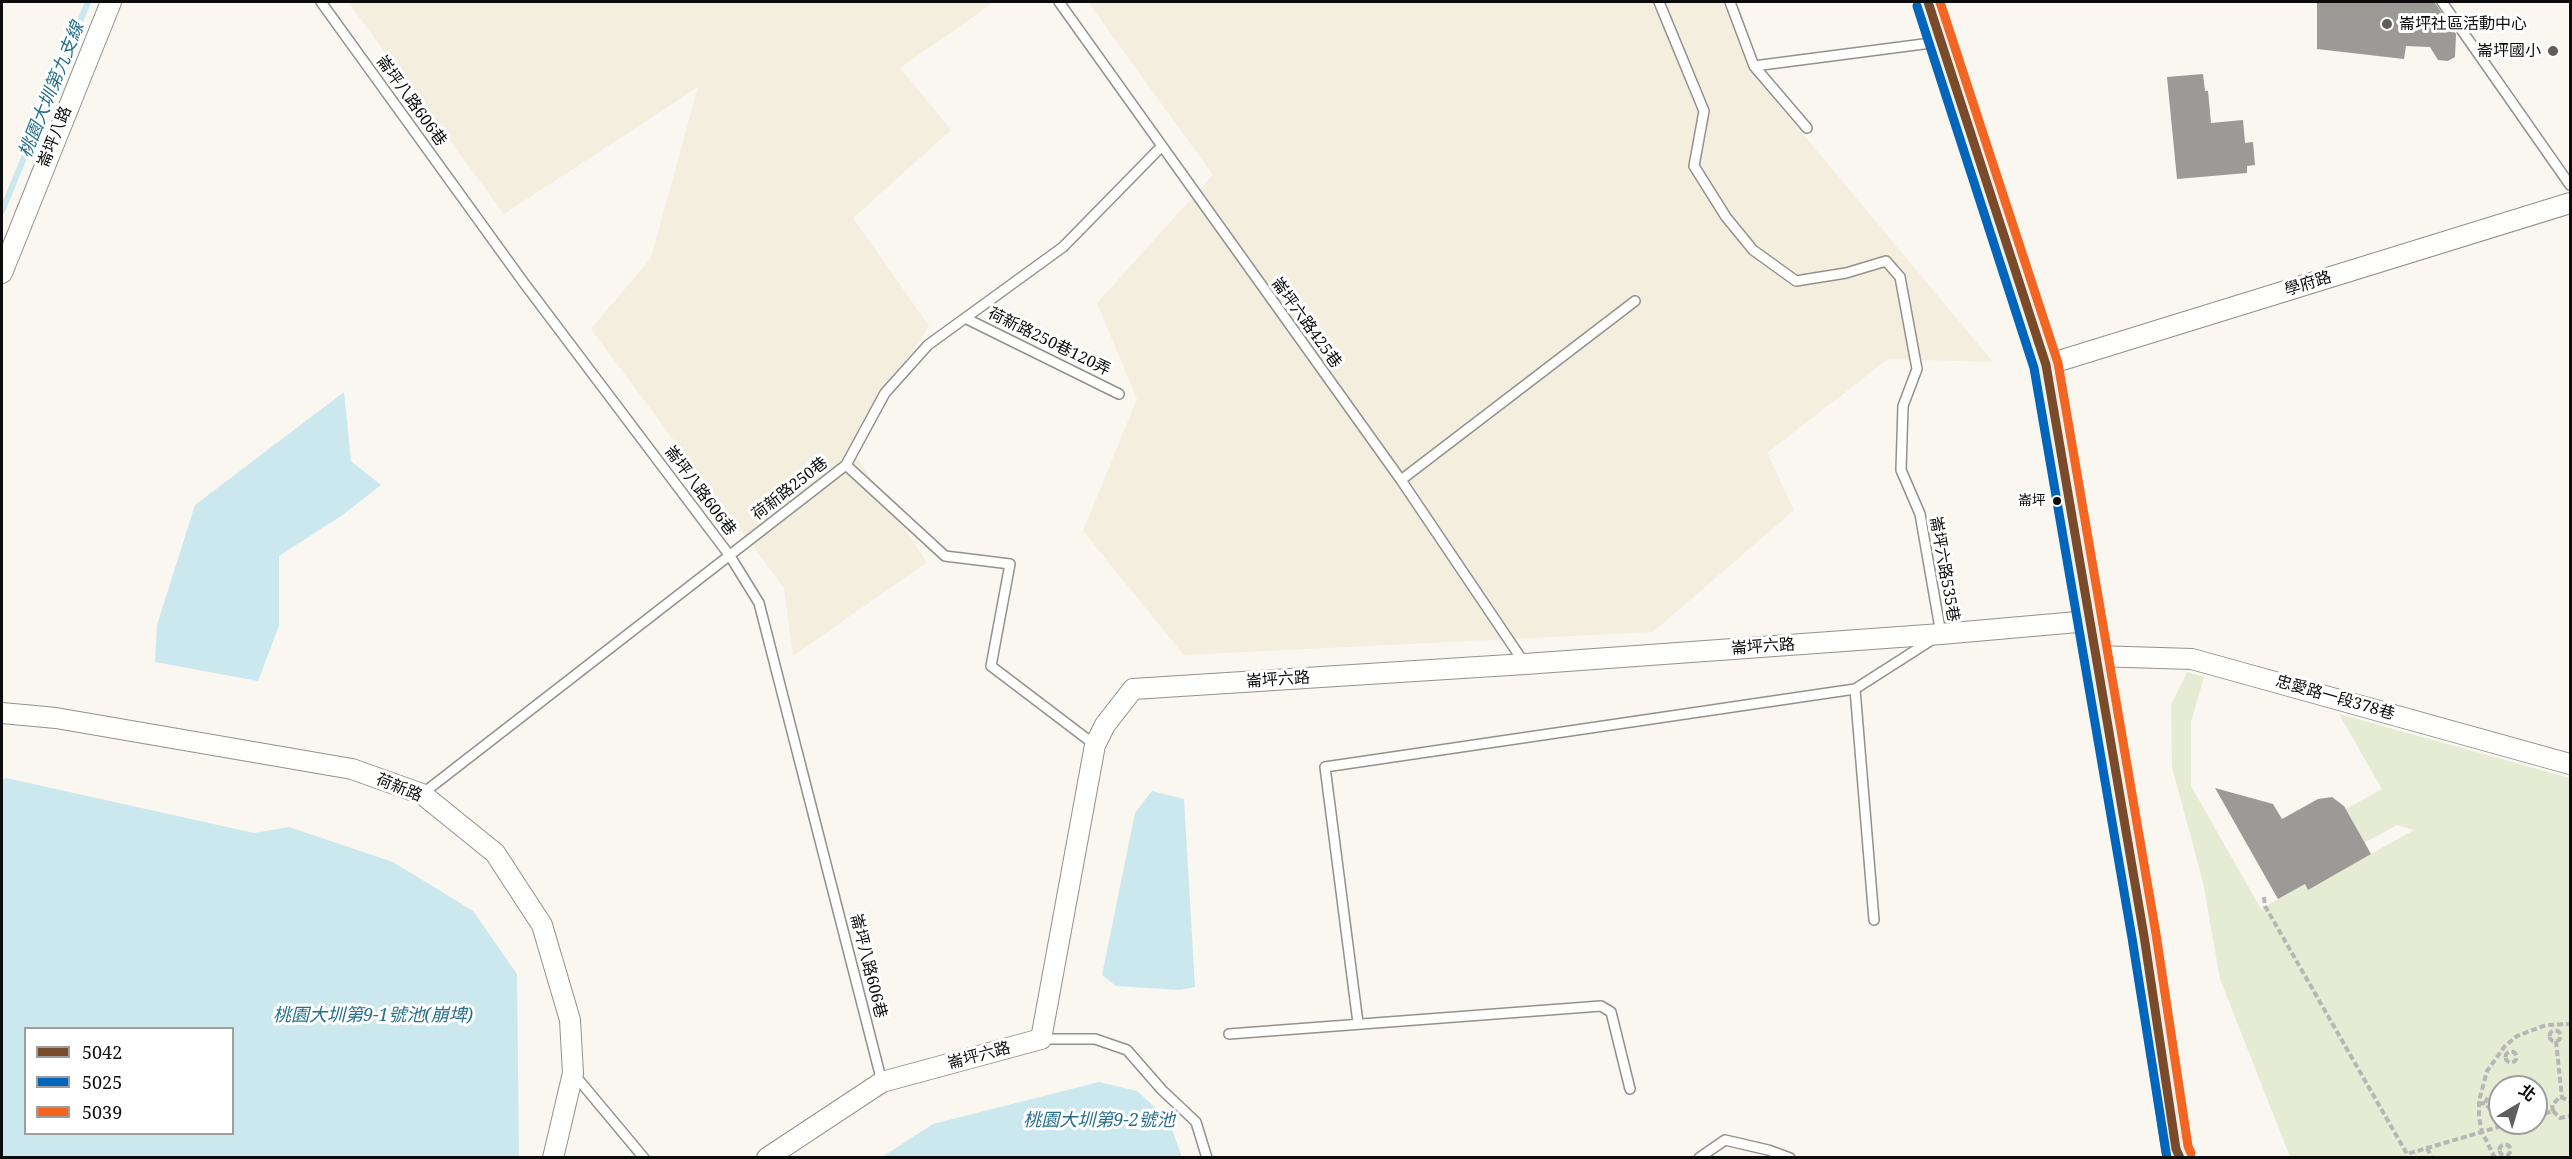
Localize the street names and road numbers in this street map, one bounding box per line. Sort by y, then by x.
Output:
street label: 崙坪八路606巷 [372,52,450,150]
street label: 崙坪八路 [34,104,76,170]
street label: 學府路 [2282,268,2334,300]
street label: 崙坪六路425巷 [1267,274,1345,372]
street label: 荷新路250巷120弄 [985,304,1113,380]
street label: 崙坪八路606巷 [660,443,740,539]
street label: 荷新路250巷 [748,453,832,525]
street label: 崙坪六路535巷 [1925,515,1963,623]
street label: 崙坪六路 [1730,635,1796,659]
street label: 崙坪六路 [1245,668,1311,692]
street label: 忠愛路一段378巷 [2273,672,2397,724]
street label: 荷新路 [373,770,425,806]
street label: 崙坪八路606巷 [846,912,890,1020]
street label: 崙坪六路 [946,1038,1012,1074]

